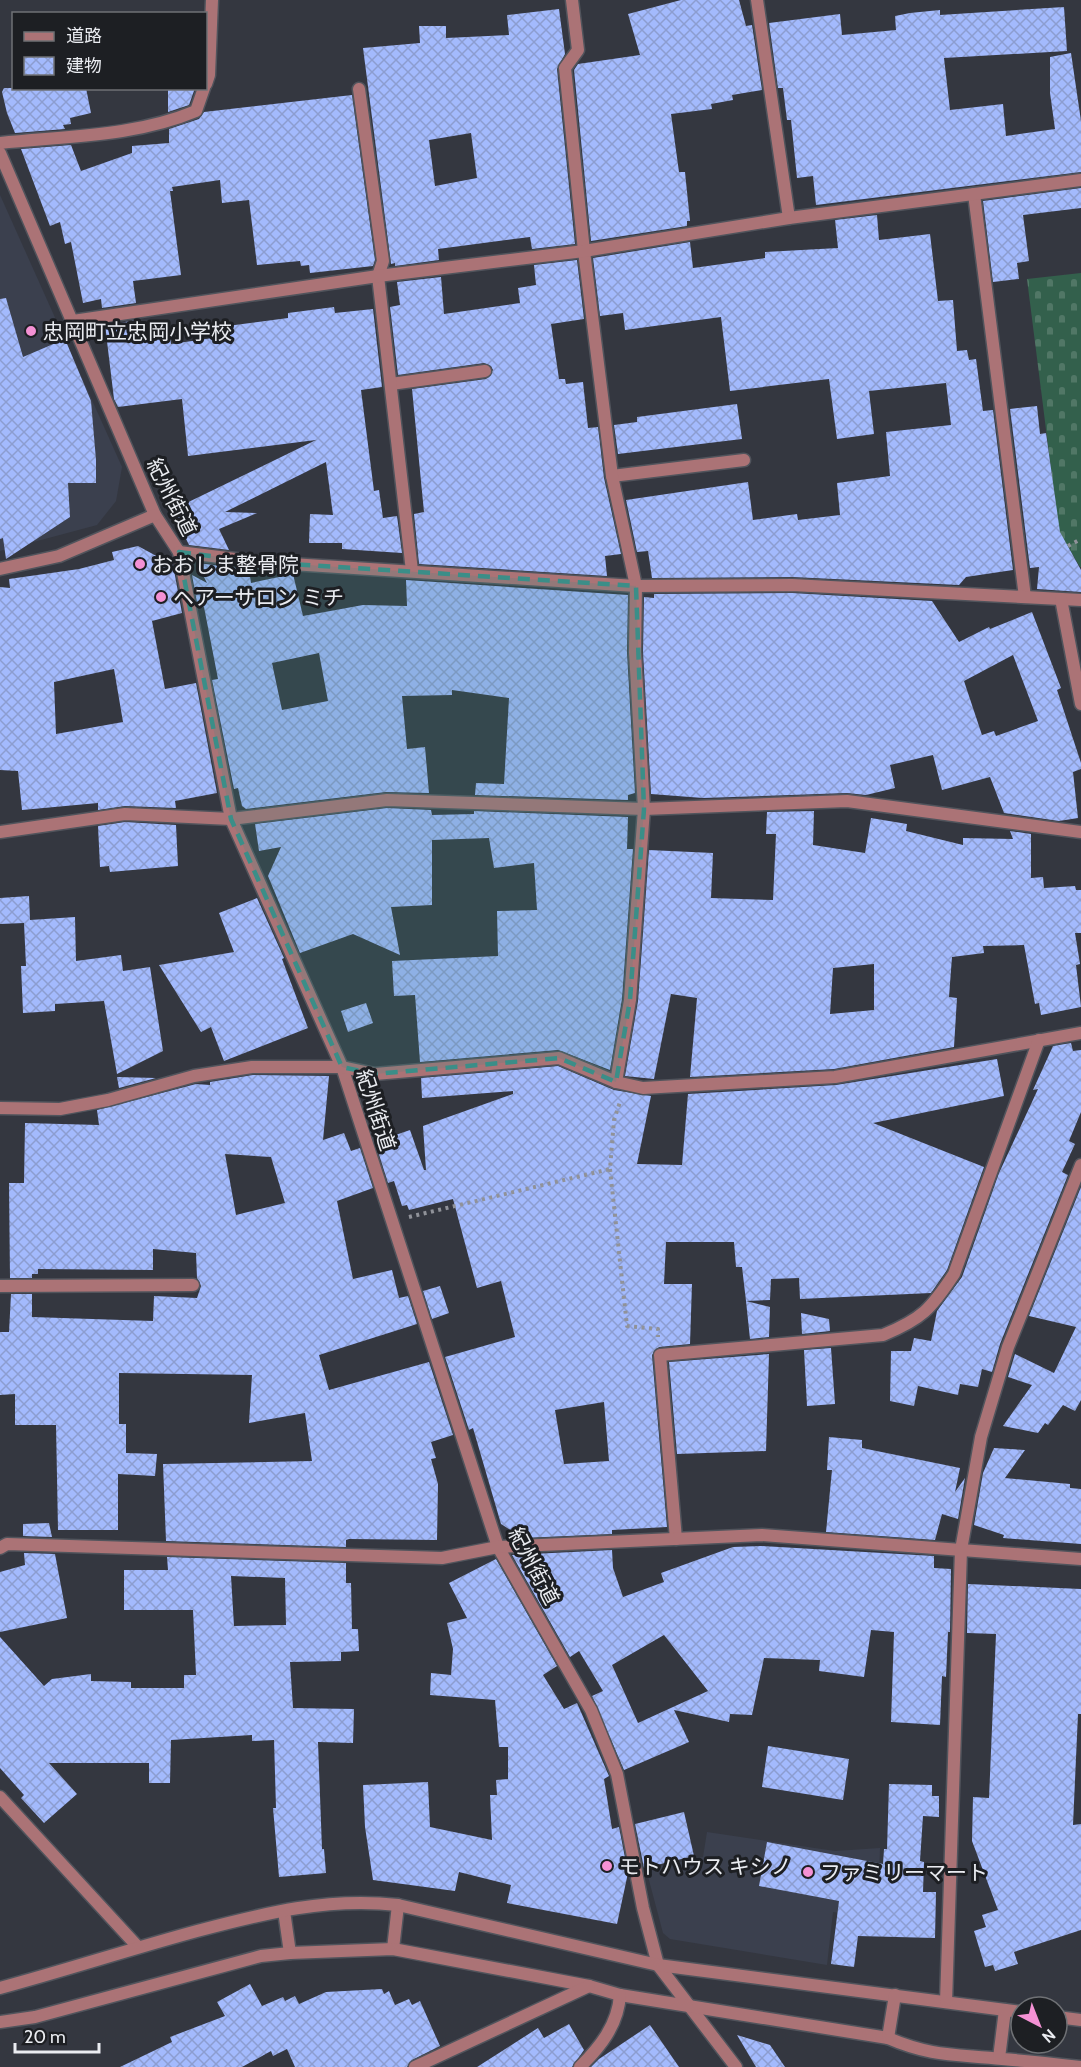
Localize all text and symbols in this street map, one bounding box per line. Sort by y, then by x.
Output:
legend [12,12,207,90]
text: 道路 [66,25,102,47]
text: 建物 [66,55,102,77]
place label: 忠岡町立忠岡小学校 [43,319,232,344]
marker: 忠岡町立忠岡小学校 [24,324,38,338]
street label: 紀州街道 [142,454,202,540]
place label: おおしま整骨院 [152,552,299,577]
marker: おおしま整骨院 [133,557,147,571]
place label: ヘアーサロン ミチ [173,585,344,610]
marker: ヘアーサロン ミチ [154,590,168,604]
street label: 紀州街道 [351,1066,401,1154]
street label: 紀州街道 [503,1523,565,1609]
place label: モトハウス キシノ [619,1854,792,1879]
marker: モトハウス キシノ [600,1859,614,1873]
place label: ファミリーマート [820,1860,988,1885]
marker: ファミリーマート [801,1865,815,1879]
north arrow [1009,1995,1069,2055]
scale bar [15,2016,99,2054]
text: N [1038,2025,1059,2047]
text: 20 m [24,2026,66,2048]

